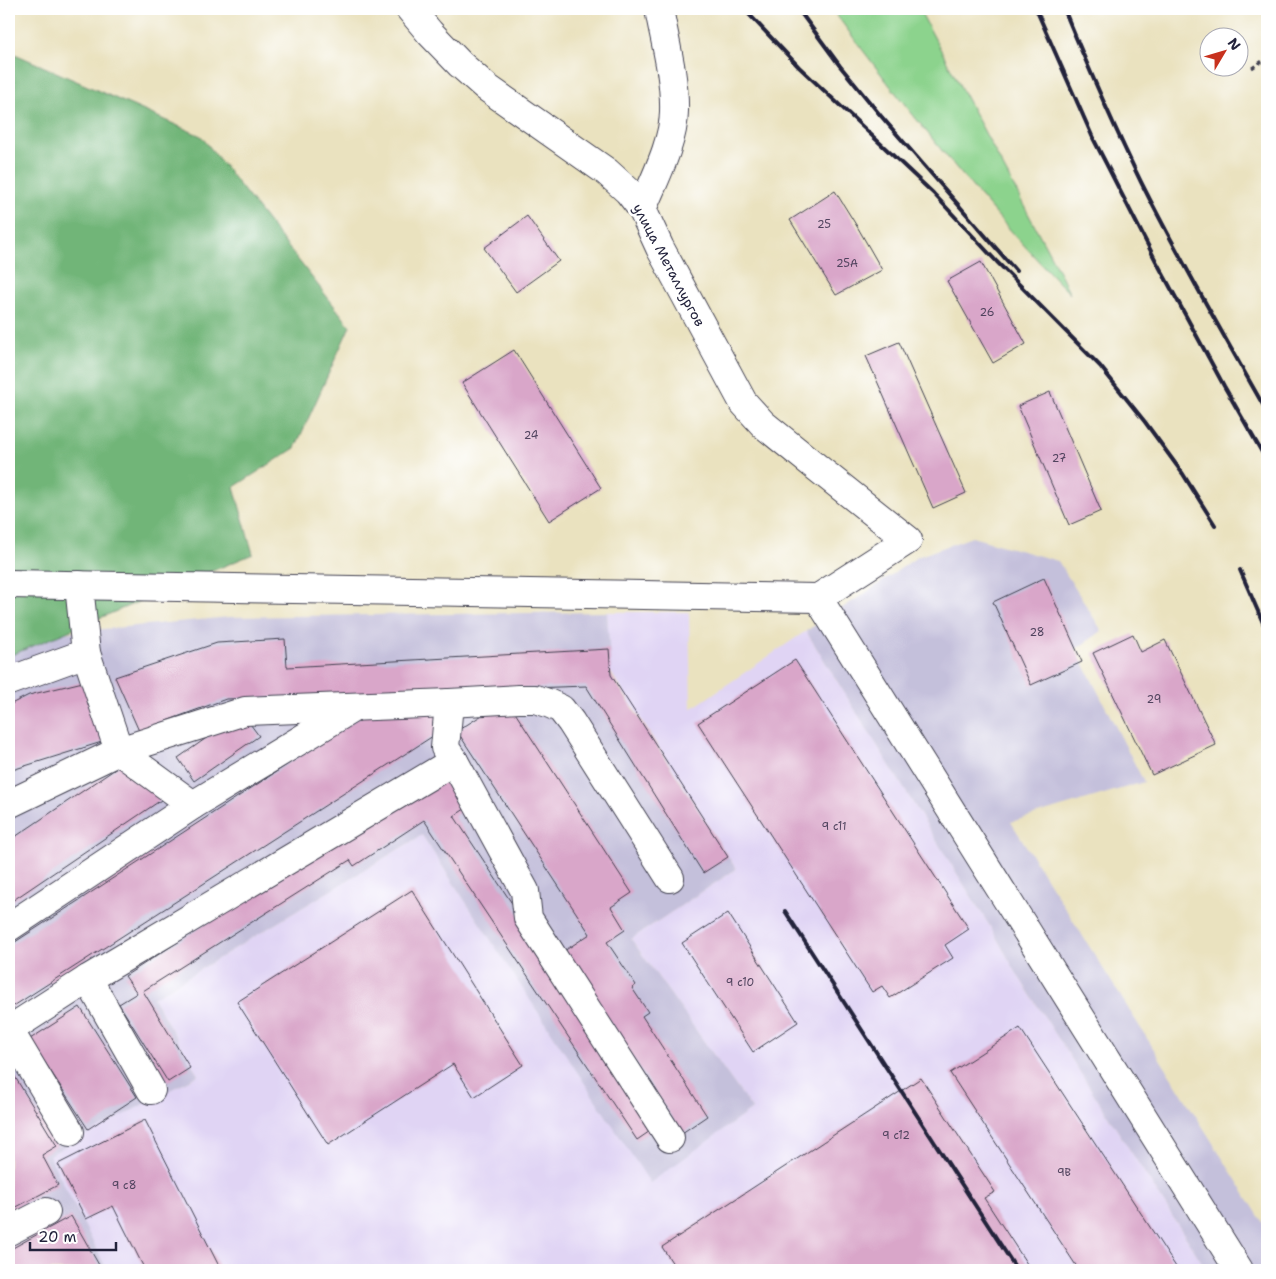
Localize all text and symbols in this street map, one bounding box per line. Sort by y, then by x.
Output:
north arrow [1198,28,1248,78]
text: N [1224,34,1245,54]
street label: улица Металлургов [629,201,709,329]
house number: 25 [817,217,831,232]
house number: 25А [836,256,858,271]
house number: 26 [980,305,994,320]
house number: 24 [524,428,539,443]
house number: 27 [1052,451,1067,466]
house number: 28 [1029,625,1045,640]
house number: 29 [1147,692,1161,707]
house number: 9 с11 [821,819,847,834]
house number: 9 с10 [726,975,754,990]
house number: 9 с12 [882,1128,910,1143]
house number: 9В [1057,1165,1072,1180]
house number: 9 с8 [112,1178,136,1193]
scale bar [30,1219,116,1251]
text: 20 m [38,1227,77,1247]

